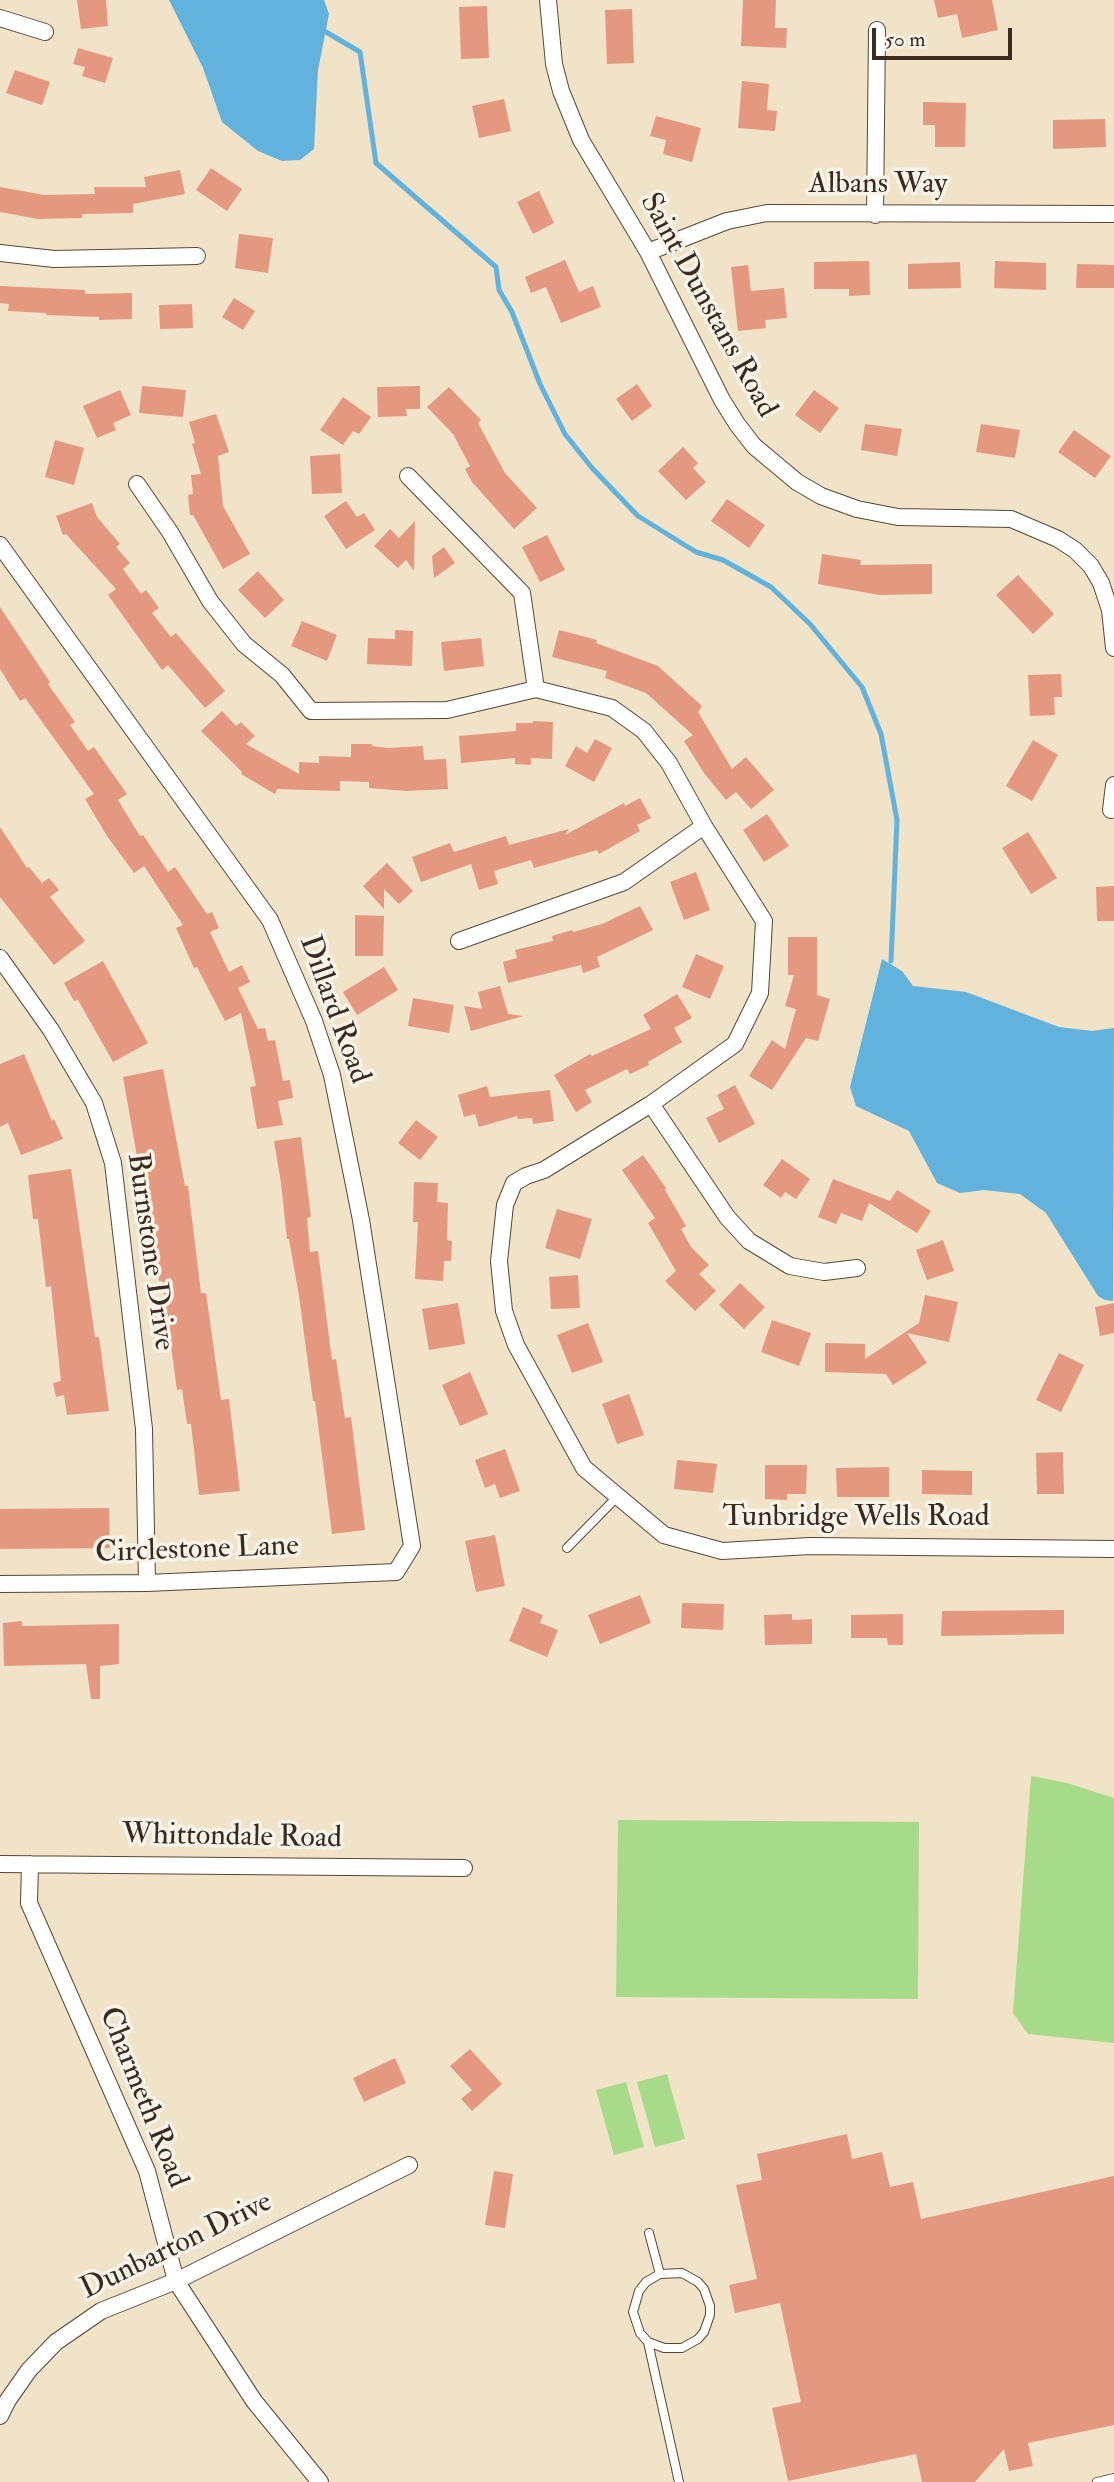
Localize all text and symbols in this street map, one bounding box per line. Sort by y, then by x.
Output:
scale bar [876,14,1016,58]
text: 50 m [885,26,926,53]
street label: Albans Way [809,168,947,204]
street label: Saint Dunstans Road [630,188,784,424]
street label: Dillard Road [290,931,376,1089]
street label: Burnstone Drive [117,1151,181,1353]
street label: Tunbridge Wells Road [722,1501,990,1537]
street label: Circlestone Lane [95,1529,299,1573]
street label: Whittondale Road [122,1818,342,1858]
street label: Charmeth Road [89,2003,195,2193]
street label: Dunbarton Drive [76,2185,278,2309]

